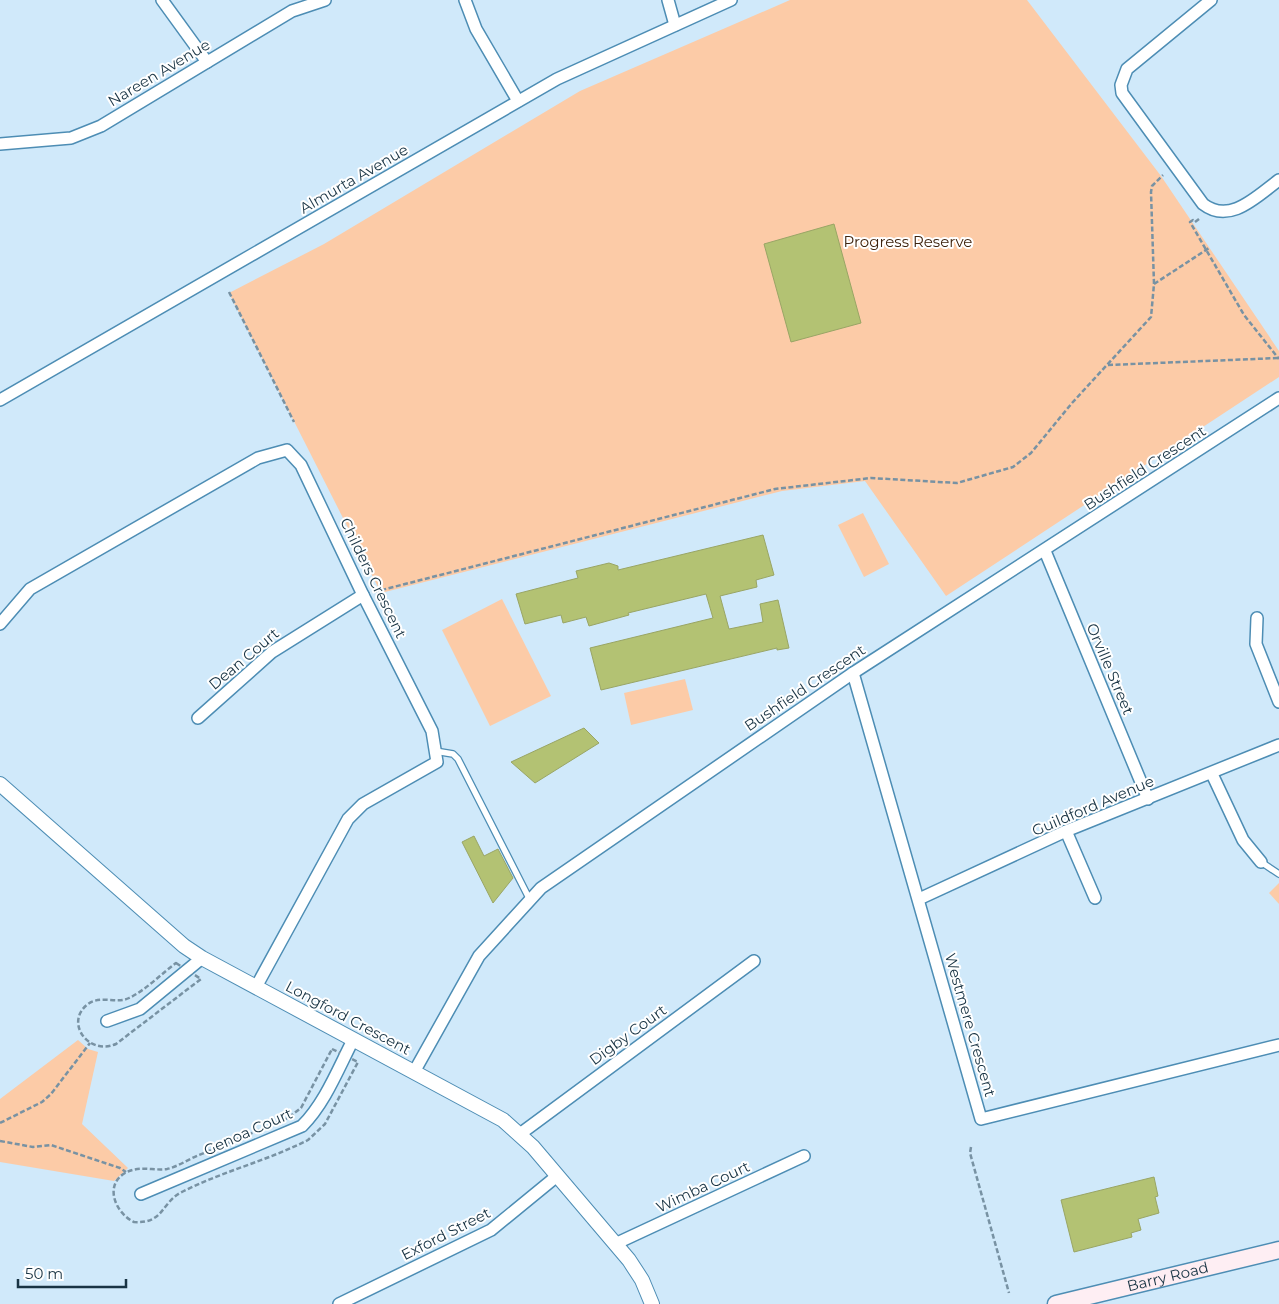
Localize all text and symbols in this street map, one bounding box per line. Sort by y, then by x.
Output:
street label: Nareen Avenue [104,35,213,111]
street label: Almurta Avenue [296,140,411,217]
park label: Progress Reserve [844,232,972,251]
street label: Bushfield Crescent [1080,421,1209,514]
street label: Childers Crescent [336,514,411,641]
street label: Orville Street [1083,620,1138,717]
street label: Dean Court [205,624,283,694]
street label: Bushfield Crescent [741,640,869,735]
street label: Guildford Avenue [1029,771,1157,840]
street label: Westmere Crescent [941,951,1000,1099]
street label: Longford Crescent [282,976,414,1059]
street label: Digby Court [585,1000,670,1069]
street label: Genoa Court [201,1104,295,1160]
street label: Wimba Court [653,1157,753,1217]
street label: Exford Street [398,1203,494,1264]
scale bar [18,1256,125,1288]
street label: Barry Road [1125,1257,1210,1295]
text: 50 m [25,1264,63,1283]

